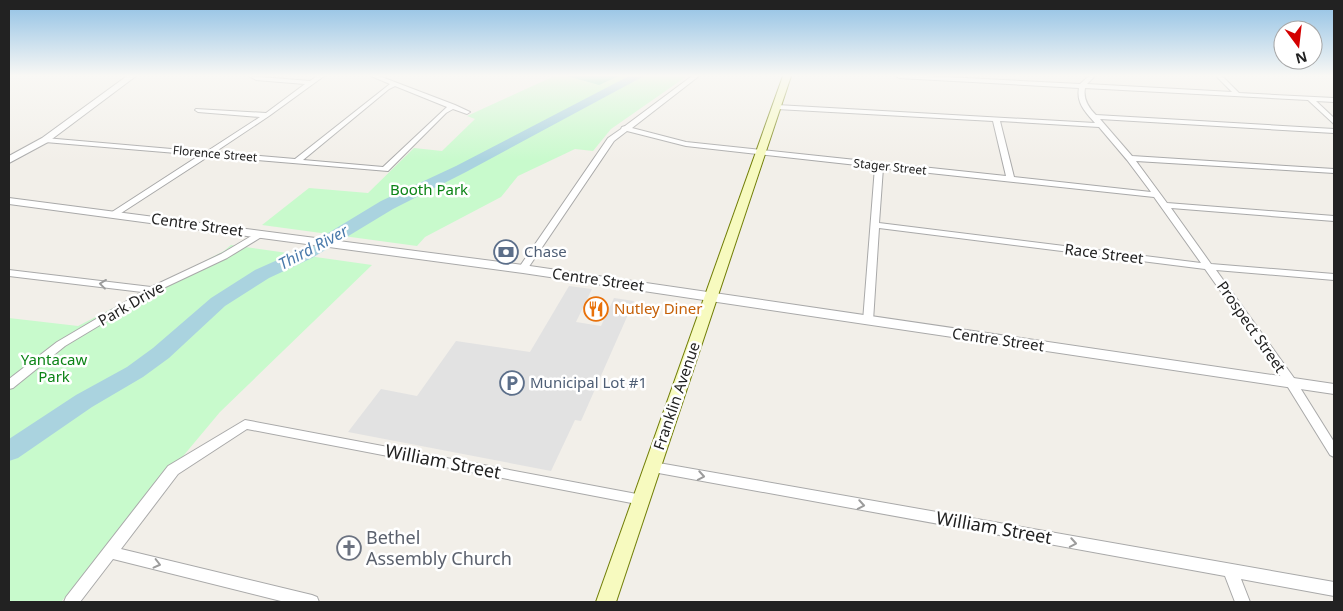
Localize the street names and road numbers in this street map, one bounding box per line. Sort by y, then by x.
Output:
street label: Florence Street [172,141,259,166]
street label: Stager Street [853,154,928,179]
street label: Centre Street [150,208,245,240]
street label: Race Street [1064,238,1145,268]
street label: Centre Street [551,263,646,295]
street label: Park Drive [94,276,167,330]
street label: Prospect Street [1213,277,1291,377]
street label: Centre Street [951,323,1046,355]
street label: Franklin Avenue [648,339,704,452]
street label: William Street [383,438,503,484]
street label: William Street [934,505,1054,549]

